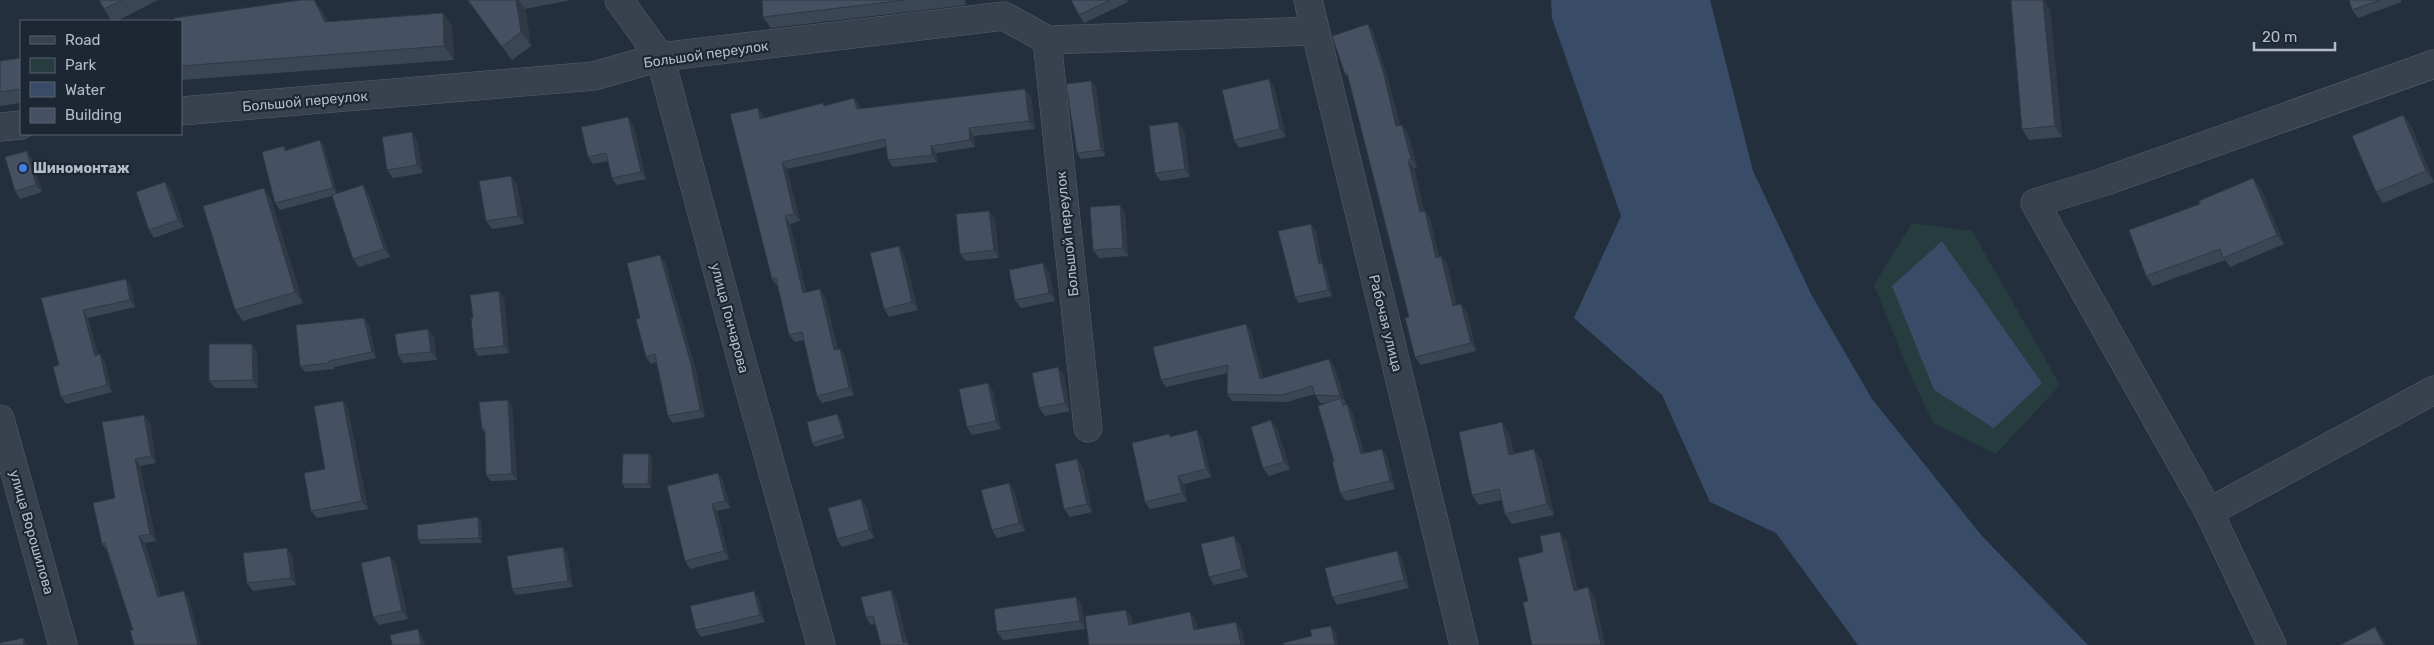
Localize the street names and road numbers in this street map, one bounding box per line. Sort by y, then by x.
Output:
street label: Большой переулок [643,37,770,72]
street label: Большой переулок [242,87,369,115]
street label: Большой переулок [1052,170,1083,297]
street label: улица Гончарова [707,261,752,375]
street label: Рабочая улица [1365,273,1406,374]
street label: улица Ворошилова [6,468,57,596]

